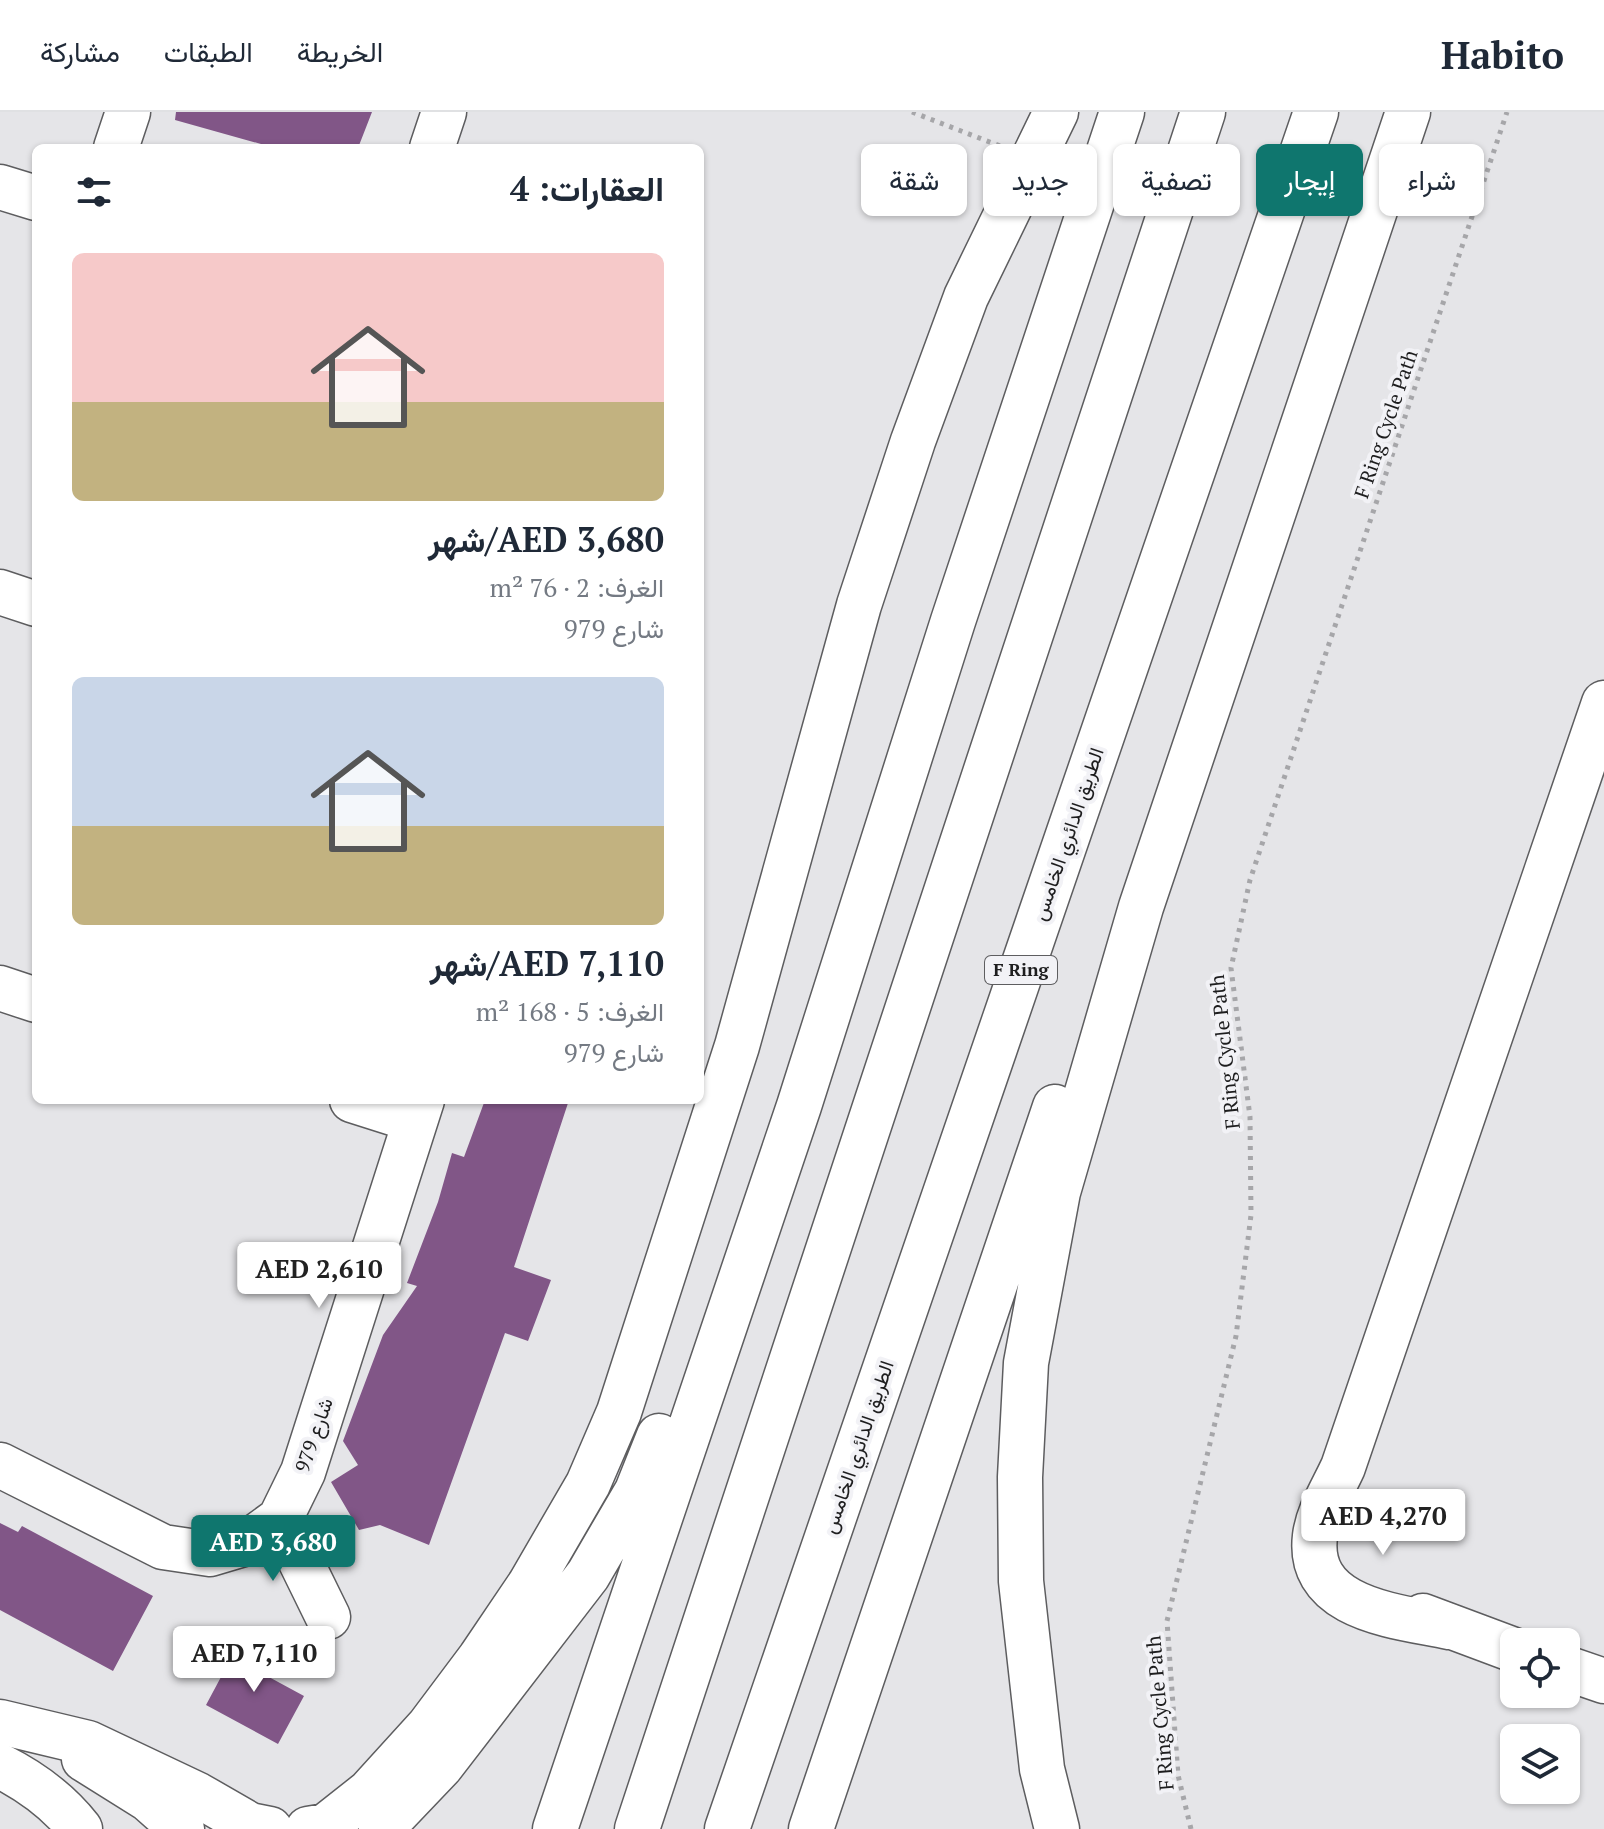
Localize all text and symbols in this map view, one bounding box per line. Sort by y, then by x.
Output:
text: Habito [1441,30,1564,80]
text: مشاركة [40,33,120,70]
text: الطبقات [164,33,253,70]
text: الخريطة [297,33,383,70]
chip: شقة [861,144,967,216]
chip: جديد [983,144,1097,216]
chip: تصفية [1113,144,1240,216]
chip: إيجار [1256,144,1363,216]
chip: شراء [1379,144,1484,216]
text: العقارات: 4 [510,166,664,211]
icon: filters [72,170,116,214]
icon: home [296,305,440,449]
street label: F Ring Cycle Path [1347,346,1424,502]
text: AED 3,680/شهر [428,517,664,562]
text: الغرف: 2 · 76 m² [490,570,664,604]
text: شارع 979 [564,611,664,645]
icon: home [296,729,440,873]
street label: الطريق الدائري الخامس [1025,744,1114,925]
text: AED 7,110/شهر [430,941,664,986]
road number: F Ring [985,956,1057,984]
street label: F Ring Cycle Path [1203,973,1246,1131]
text: الغرف: 5 · 168 m² [476,994,664,1028]
text: شارع 979 [564,1035,664,1069]
pin: AED 2,610 [227,1242,411,1310]
text: AED 2,610 [255,1251,383,1285]
street label: الطريق الدائري الخامس [815,1357,904,1538]
street label: شارع 979 [288,1394,340,1476]
pin: AED 4,270 [1291,1489,1475,1557]
text: AED 4,270 [1319,1498,1447,1532]
pin: AED 3,680 [181,1515,365,1583]
text: AED 3,680 [209,1524,337,1558]
pin: AED 7,110 [162,1626,346,1694]
map controls [1500,1628,1580,1804]
button: locate [1500,1628,1580,1708]
street label: F Ring Cycle Path [1139,1634,1180,1792]
text: AED 7,110 [191,1635,317,1669]
button: layers [1500,1724,1580,1804]

